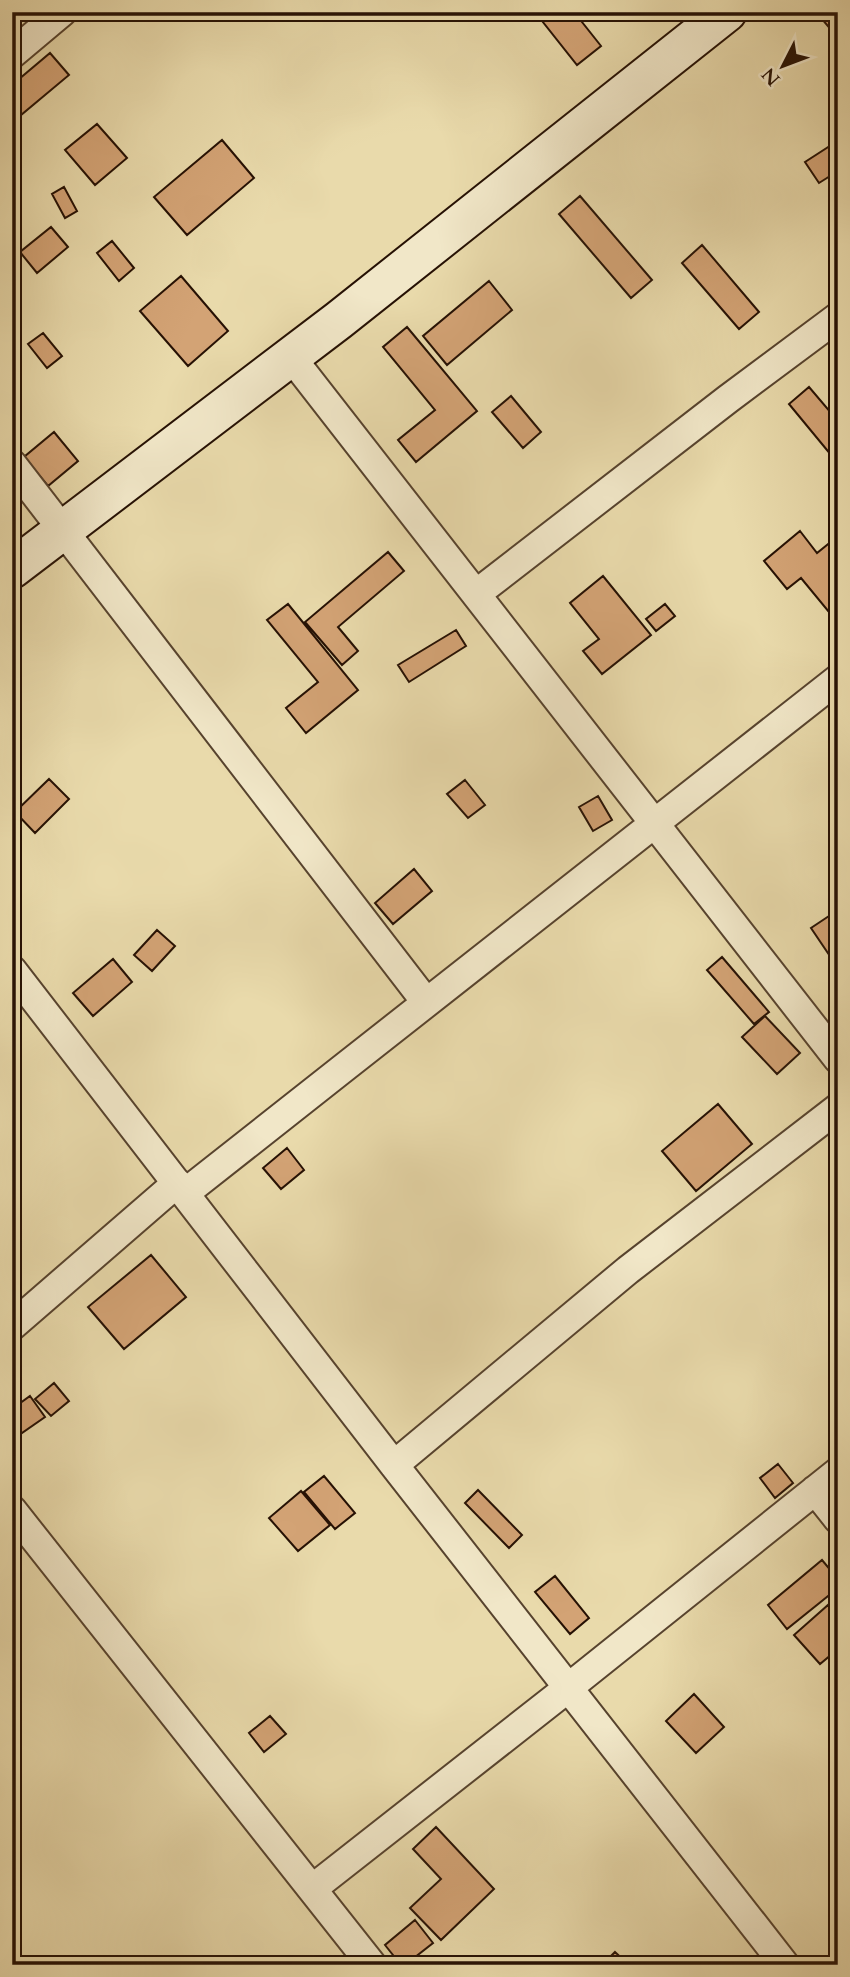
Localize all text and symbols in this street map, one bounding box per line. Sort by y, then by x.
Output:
north arrow [748,32,818,102]
text: N [756,62,786,92]

